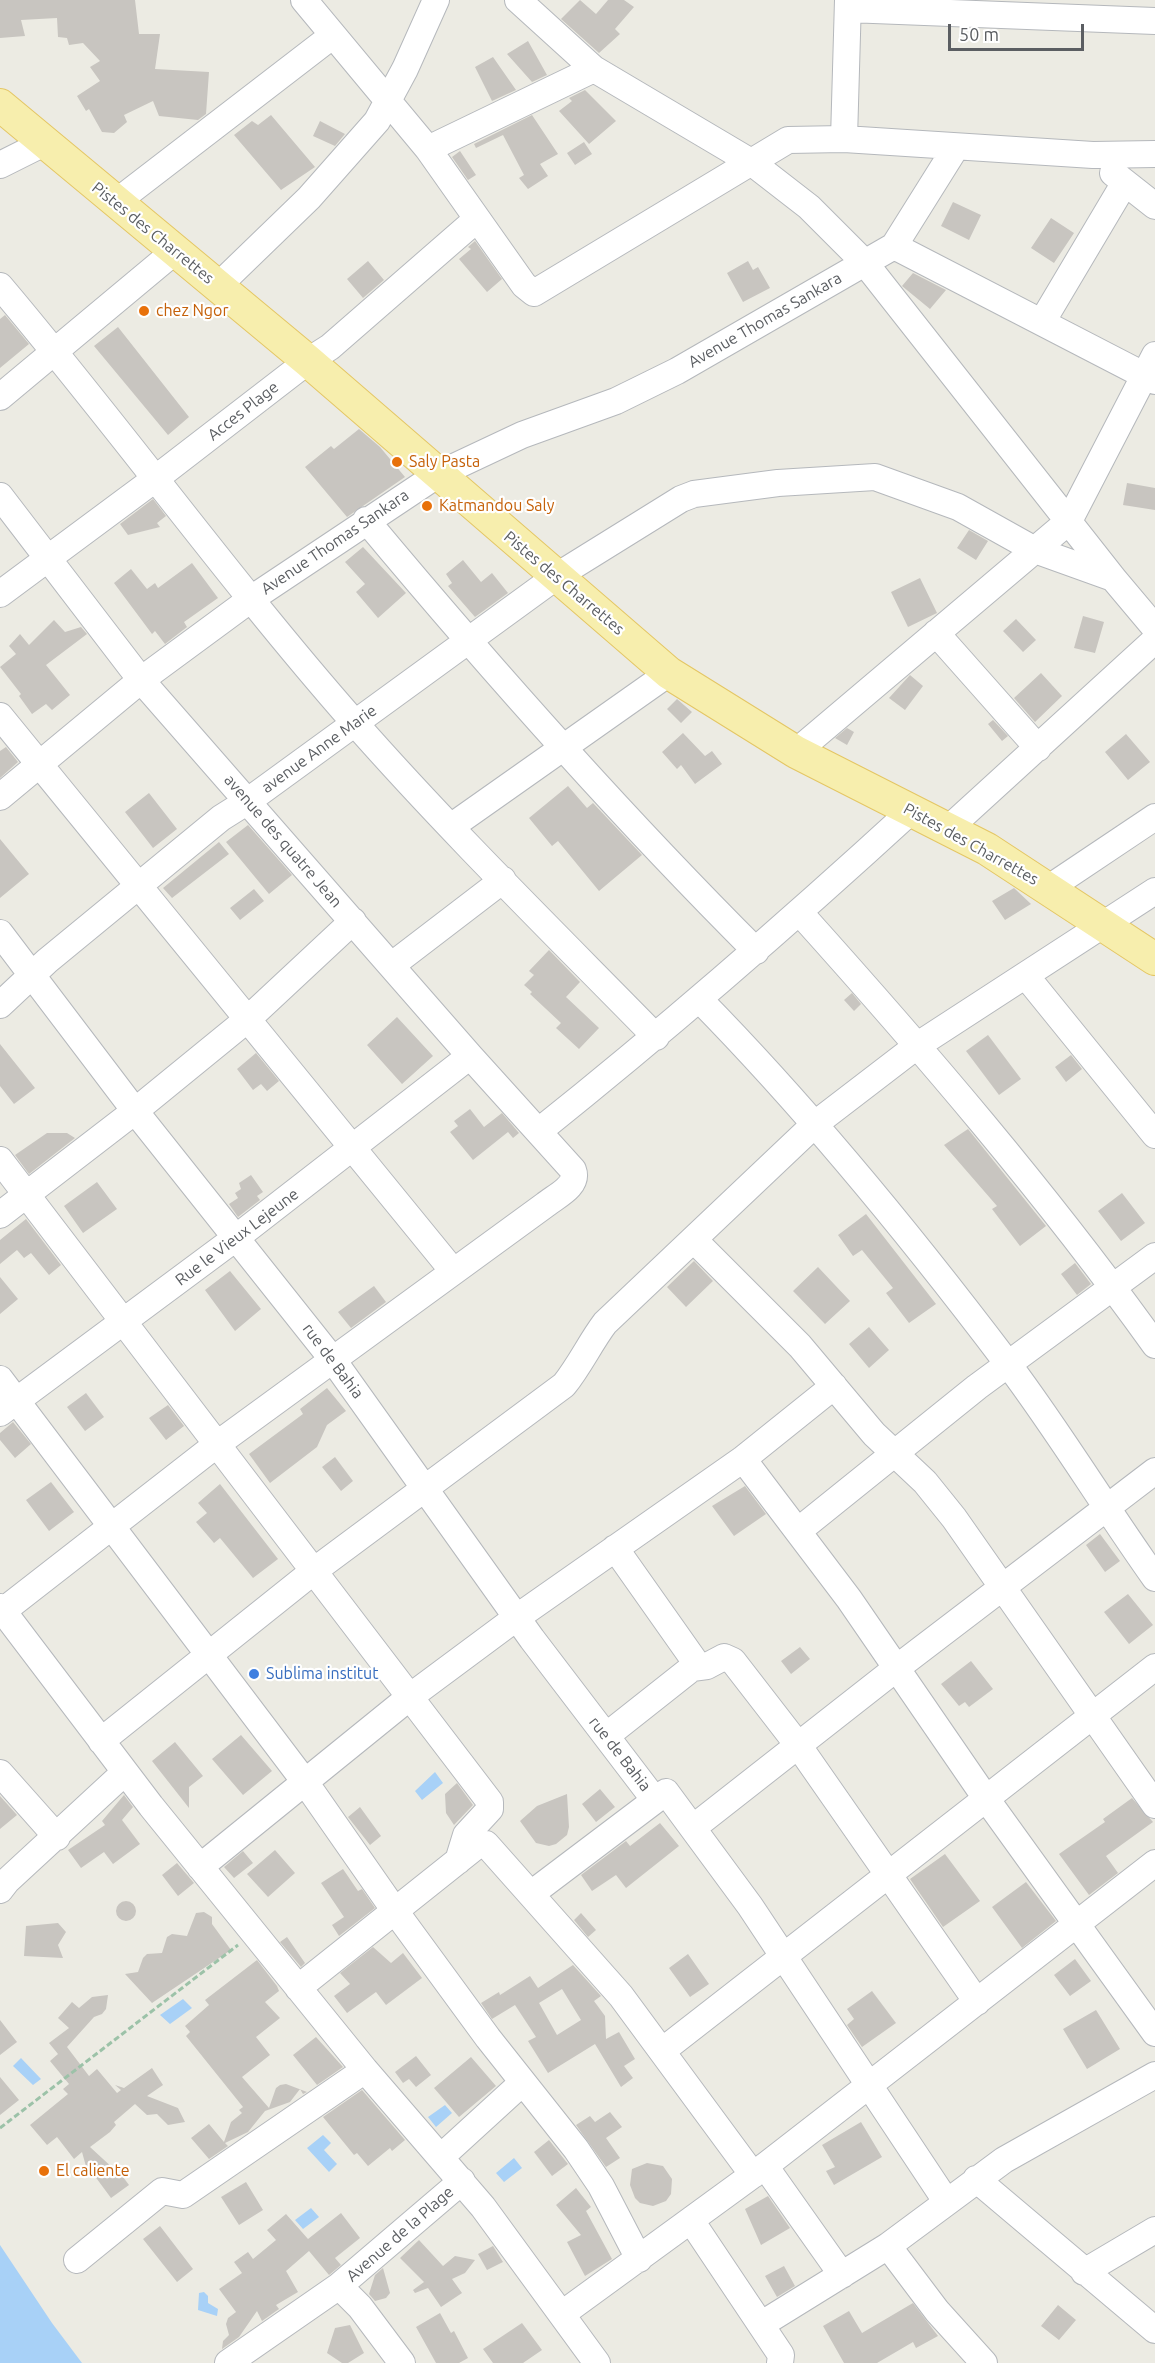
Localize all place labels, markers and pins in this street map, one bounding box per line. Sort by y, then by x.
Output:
place label: chez Ngor [156,301,228,321]
marker: chez Ngor [137,304,151,318]
place label: Saly Pasta [409,452,480,472]
marker: Saly Pasta [390,455,404,469]
place label: Katmandou Saly [439,496,554,516]
marker: Katmandou Saly [420,499,434,513]
place label: Sublima institut [266,1664,379,1684]
marker: Sublima institut [247,1667,261,1681]
place label: El caliente [56,2161,130,2181]
marker: El caliente [37,2164,51,2178]

